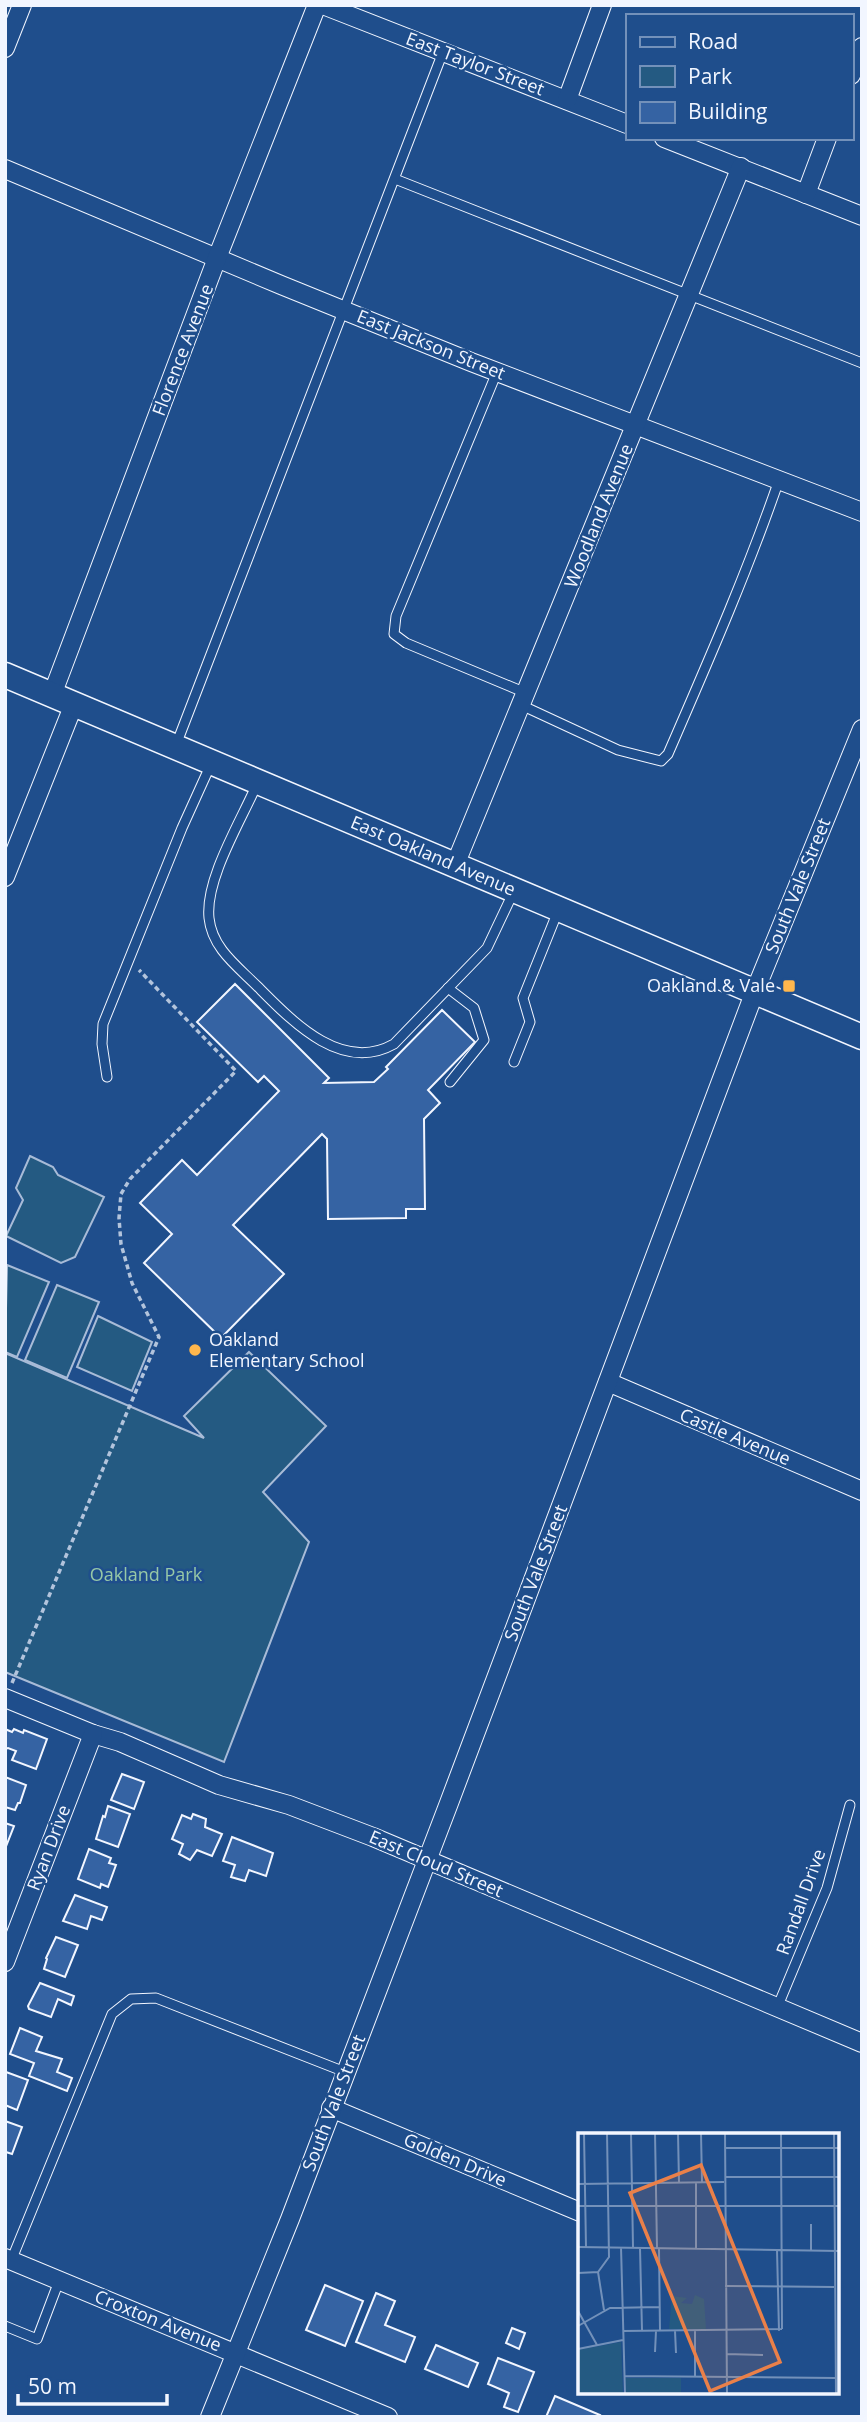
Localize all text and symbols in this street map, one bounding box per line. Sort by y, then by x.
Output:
legend [626,14,853,140]
street label: East Taylor Street [403,26,548,100]
text: Road [688,27,738,55]
text: Park [688,62,732,90]
text: Building [688,97,767,125]
street label: Florence Avenue [146,280,218,419]
street label: East Jackson Street [354,303,509,385]
street label: Woodland Avenue [558,440,638,591]
street label: East Oakland Avenue [347,809,520,901]
street label: South Vale Street [759,814,835,957]
place label: Oakland & Vale [647,973,775,997]
marker: Oakland & Vale [781,978,797,994]
place label: Oakland Elementary School [209,1327,365,1372]
marker: Oakland Elementary School [187,1342,203,1358]
street label: Castle Avenue [676,1402,795,1470]
street label: South Vale Street [498,1501,572,1644]
park label: Oakland Park [90,1562,203,1586]
street label: Ryan Drive [21,1801,75,1894]
street label: East Cloud Street [366,1824,507,1902]
street label: Randall Drive [770,1845,830,1958]
street label: South Vale Street [296,2031,370,2174]
street label: Golden Drive [400,2127,510,2191]
inset map [578,2133,839,2394]
street label: Croxton Avenue [91,2284,225,2356]
scale bar [18,2362,166,2406]
text: 50 m [28,2372,77,2400]

